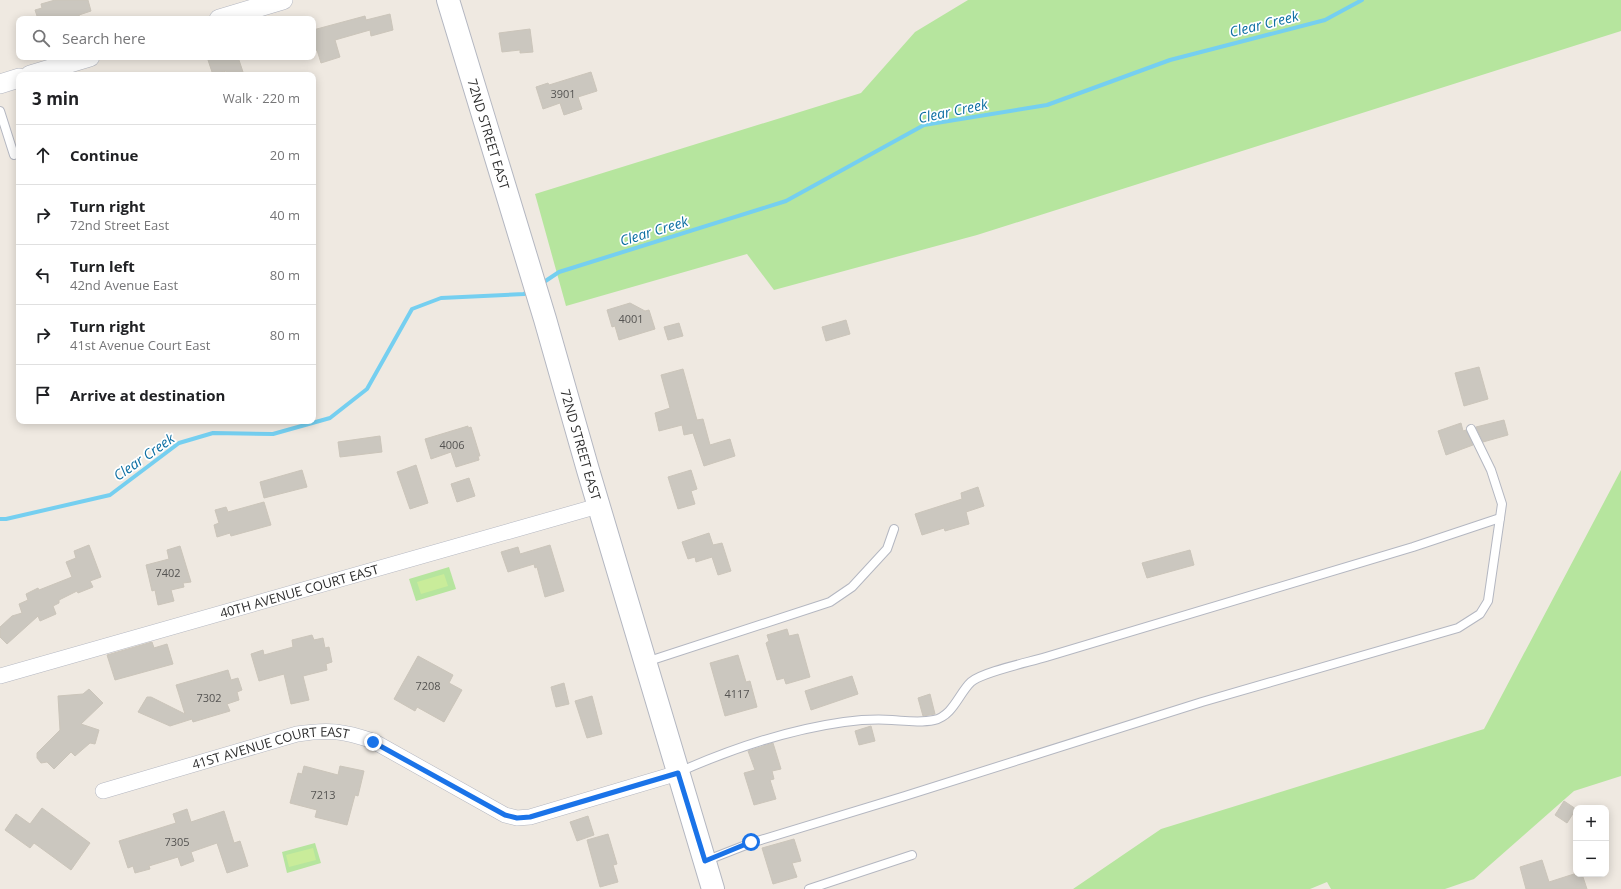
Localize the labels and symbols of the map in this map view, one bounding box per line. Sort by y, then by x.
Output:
water label: Clear Creek [1227,6,1301,41]
street label: 72ND STREET EAST [463,76,514,192]
house number: 3901 [550,86,576,101]
water label: Clear Creek [917,94,990,127]
water label: Clear Creek [617,211,691,250]
house number: 4001 [618,311,644,326]
street label: 72ND STREET EAST [556,387,606,503]
water label: Clear Creek [109,428,179,485]
house number: 4006 [439,437,465,452]
street label: 40TH AVENUE COURT EAST [218,560,381,622]
house number: 7402 [155,565,181,580]
house number: 7208 [415,678,441,693]
house number: 4117 [724,686,750,701]
house number: 7302 [196,690,222,705]
street label: 41ST AVENUE COURT EAST [190,722,352,773]
route end [364,733,382,751]
house number: 7213 [310,787,336,802]
route start [742,833,760,851]
house number: 7305 [164,834,190,849]

